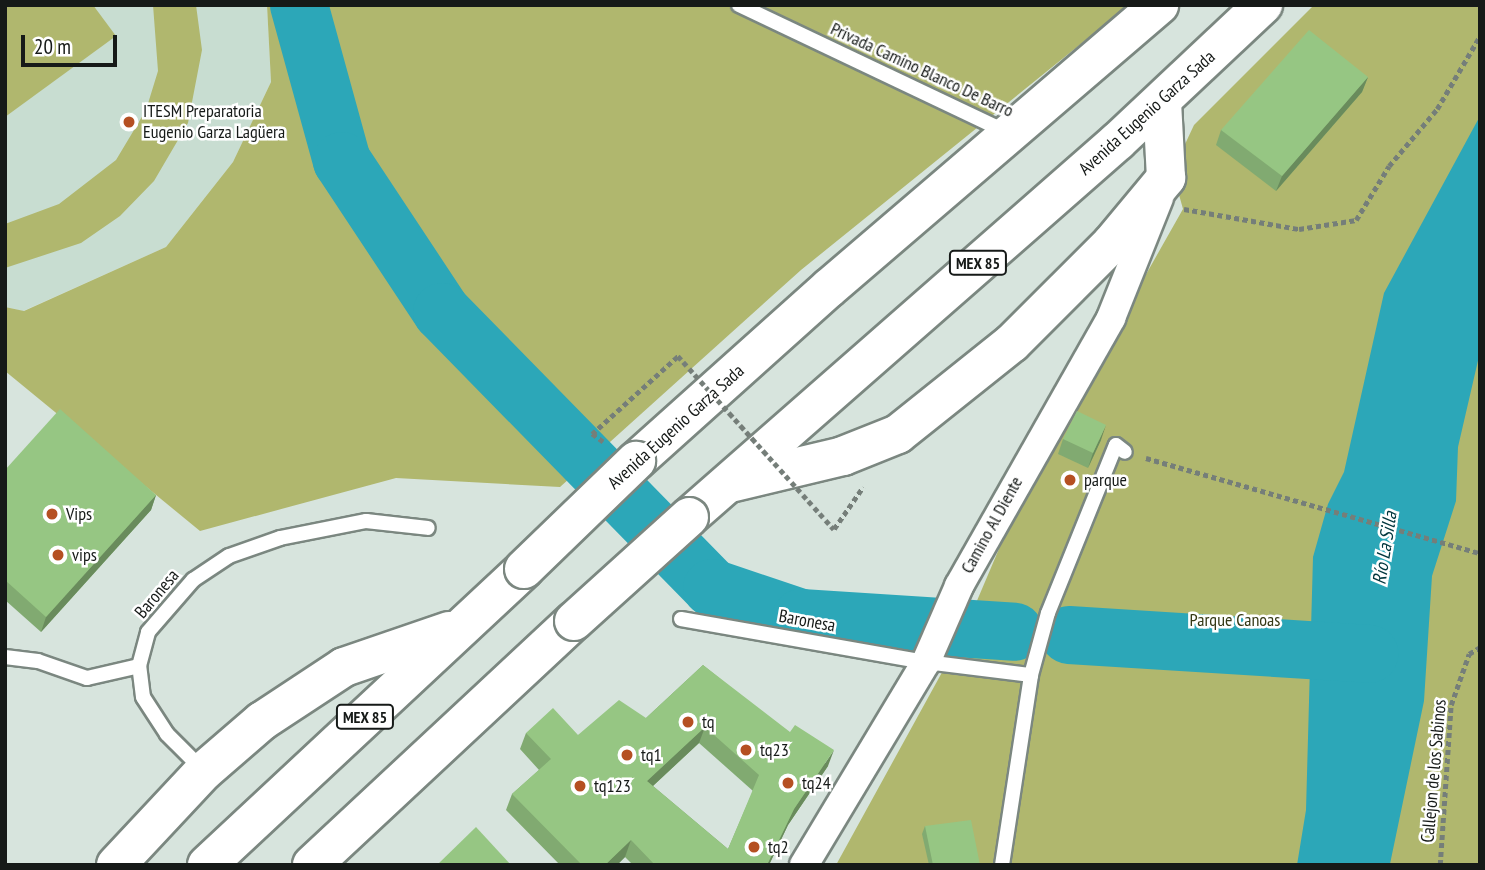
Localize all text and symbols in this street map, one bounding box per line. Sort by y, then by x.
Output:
street label: Privada Camino Blanco De Barro [827,18,1017,122]
scale bar [24,21,121,65]
text: 20 m [34,33,71,60]
street label: Avenida Eugenio Garza Sada [1075,46,1219,180]
place label: ITESM Preparatoria Eugenio Garza Lagüera [143,101,285,144]
marker: ITESM Preparatoria Eugenio Garza Lagüera [121,114,137,130]
road number: MEX 85 [948,250,1008,276]
street label: Avenida Eugenio Garza Sada [604,360,748,494]
place label: parque [1084,469,1127,491]
marker: parque [1062,472,1078,488]
street label: Camino Al Diente [956,473,1028,577]
place label: Vips [66,503,92,525]
marker: Vips [44,506,60,522]
water label: Río La Silla [1368,510,1402,586]
place label: vips [72,544,97,566]
marker: vips [50,547,66,563]
street label: Baronesa [130,565,184,623]
street label: Baronesa [777,605,837,637]
park label: Parque Canoas [1190,609,1280,631]
street label: Callejon de los Sabinos [1417,698,1451,844]
road number: MEX 85 [335,704,395,730]
place label: tq [702,711,715,733]
marker: tq [680,714,696,730]
place label: tq23 [760,739,789,761]
marker: tq23 [738,742,754,758]
place label: tq1 [641,744,662,766]
marker: tq1 [619,747,635,763]
place label: tq24 [802,772,831,794]
place label: tq123 [594,775,631,797]
marker: tq24 [780,775,796,791]
marker: tq123 [572,778,588,794]
place label: tq2 [768,836,789,858]
marker: tq2 [746,839,762,855]

